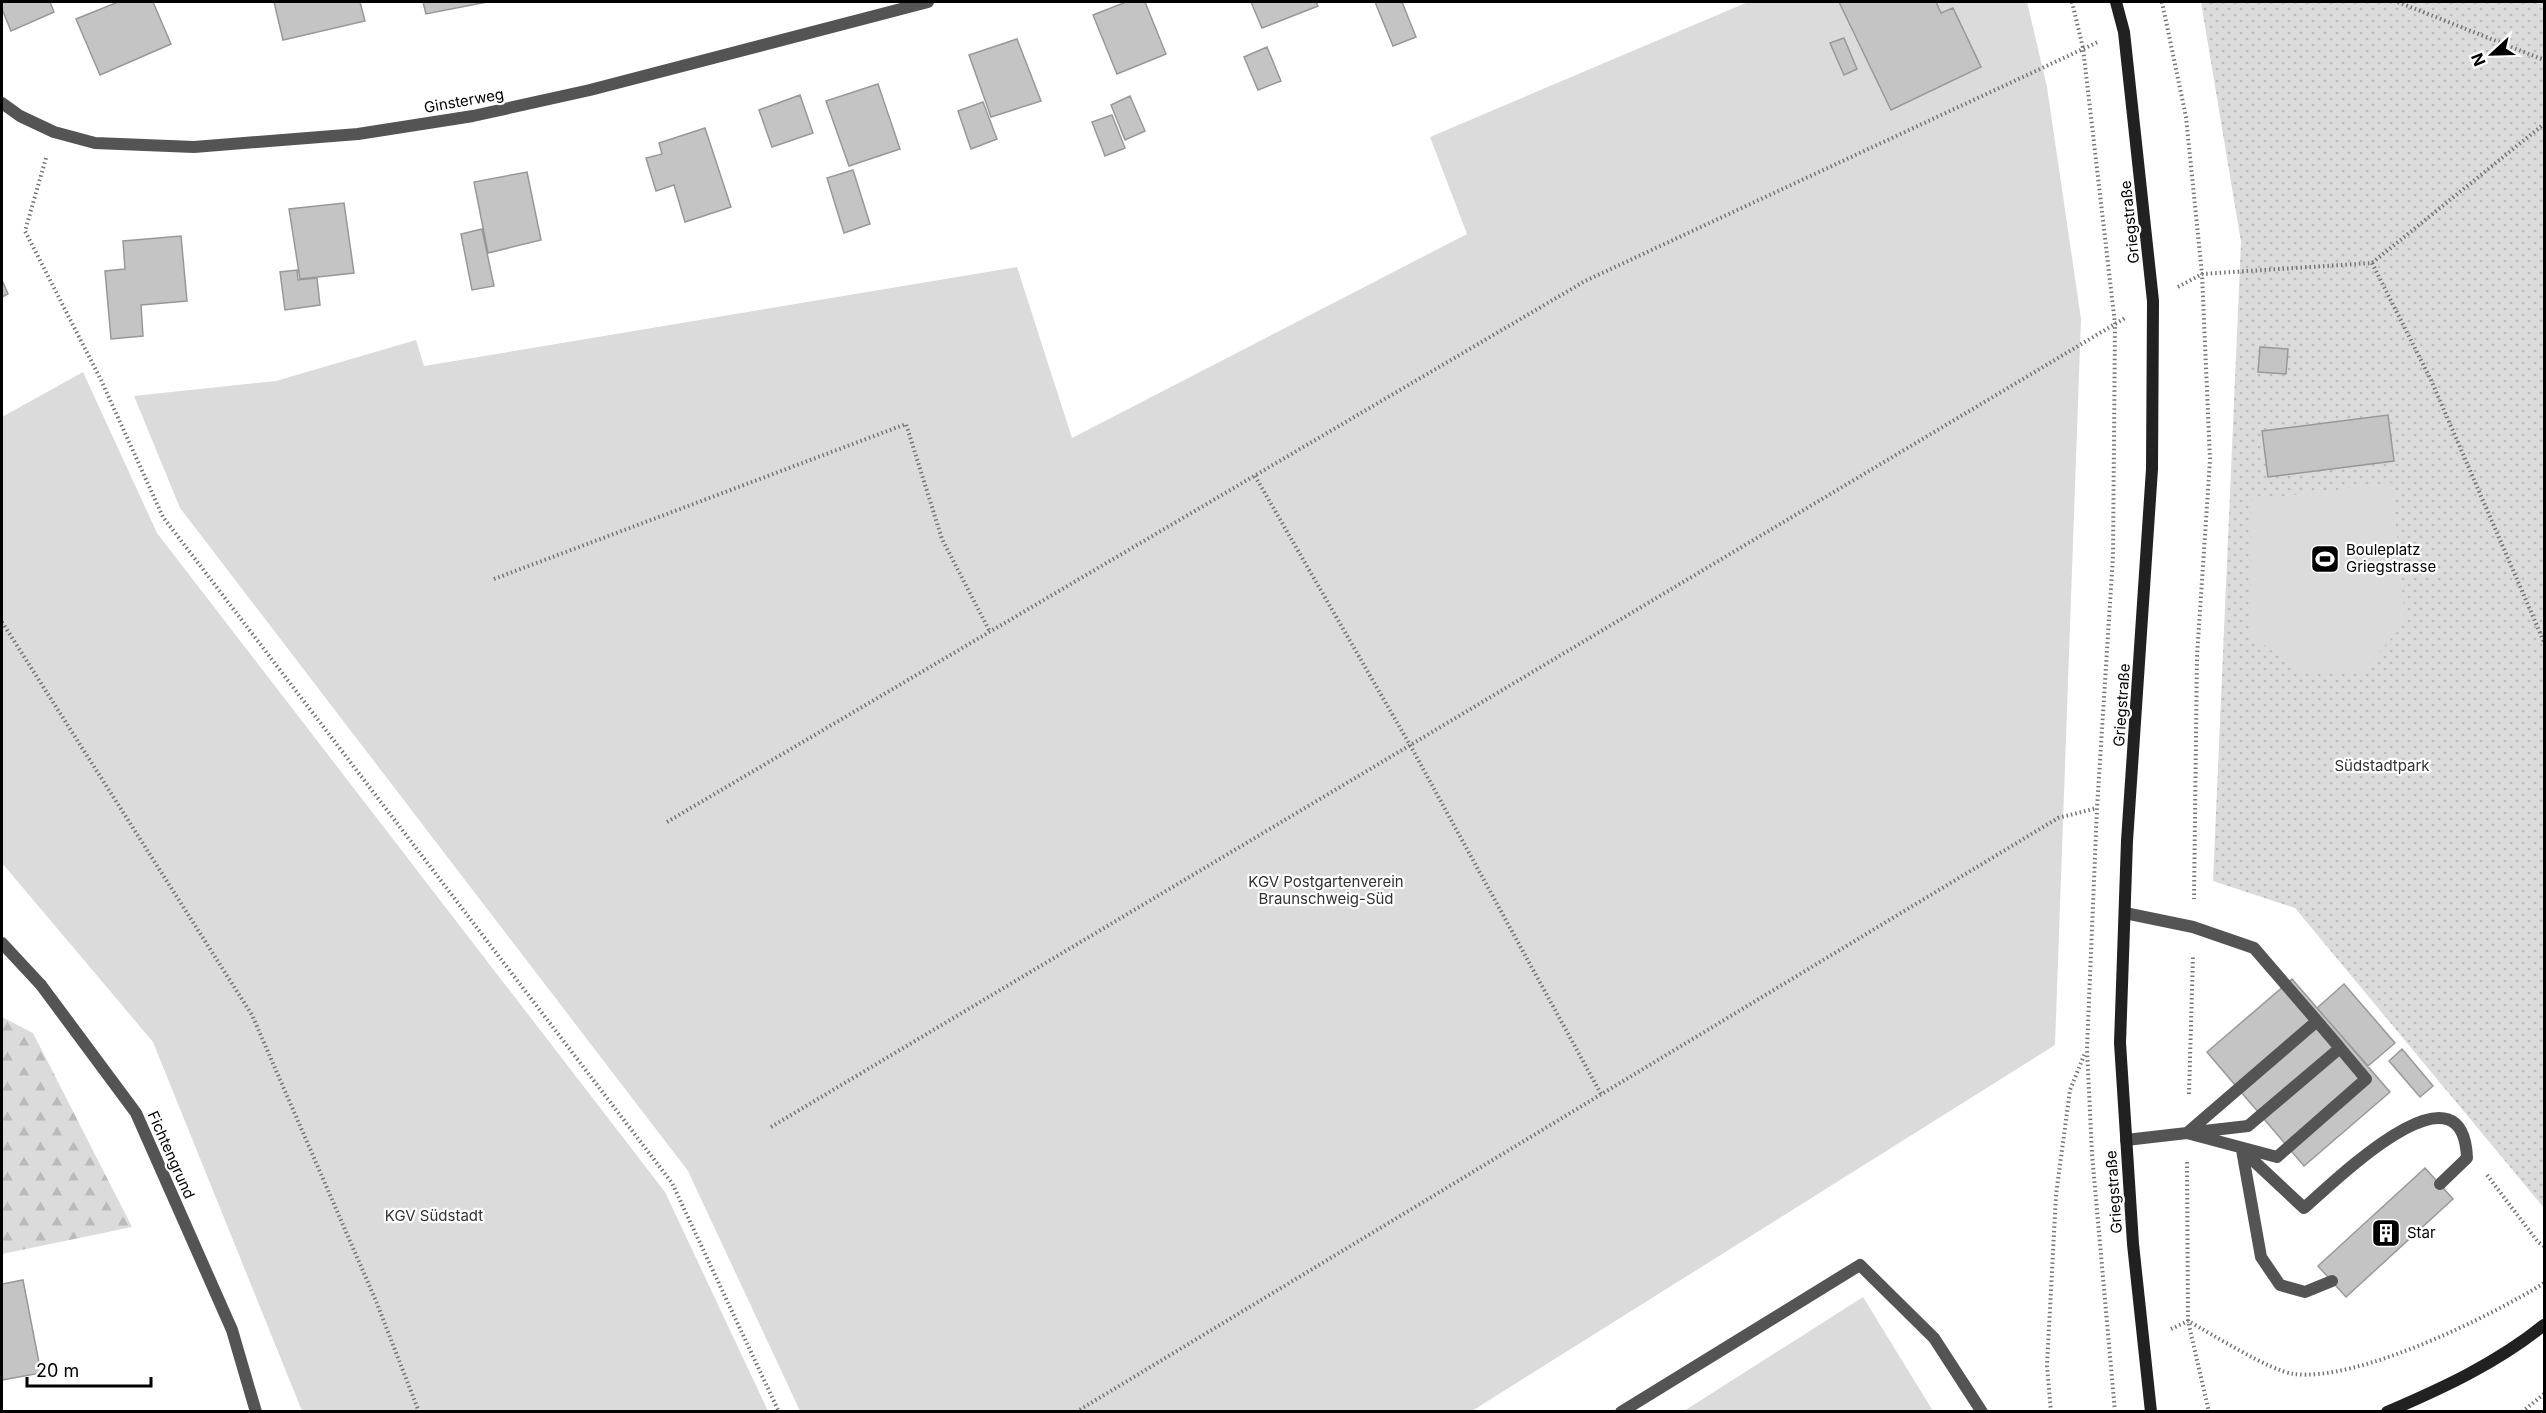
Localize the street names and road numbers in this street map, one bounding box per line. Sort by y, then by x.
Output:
street label: Ginsterweg [422,84,505,117]
street label: Griegstraße [2116,180,2143,265]
street label: Griegstraße [2109,663,2134,747]
street label: Fichtengrund [144,1108,199,1202]
street label: Griegstraße [2101,1150,2126,1234]

